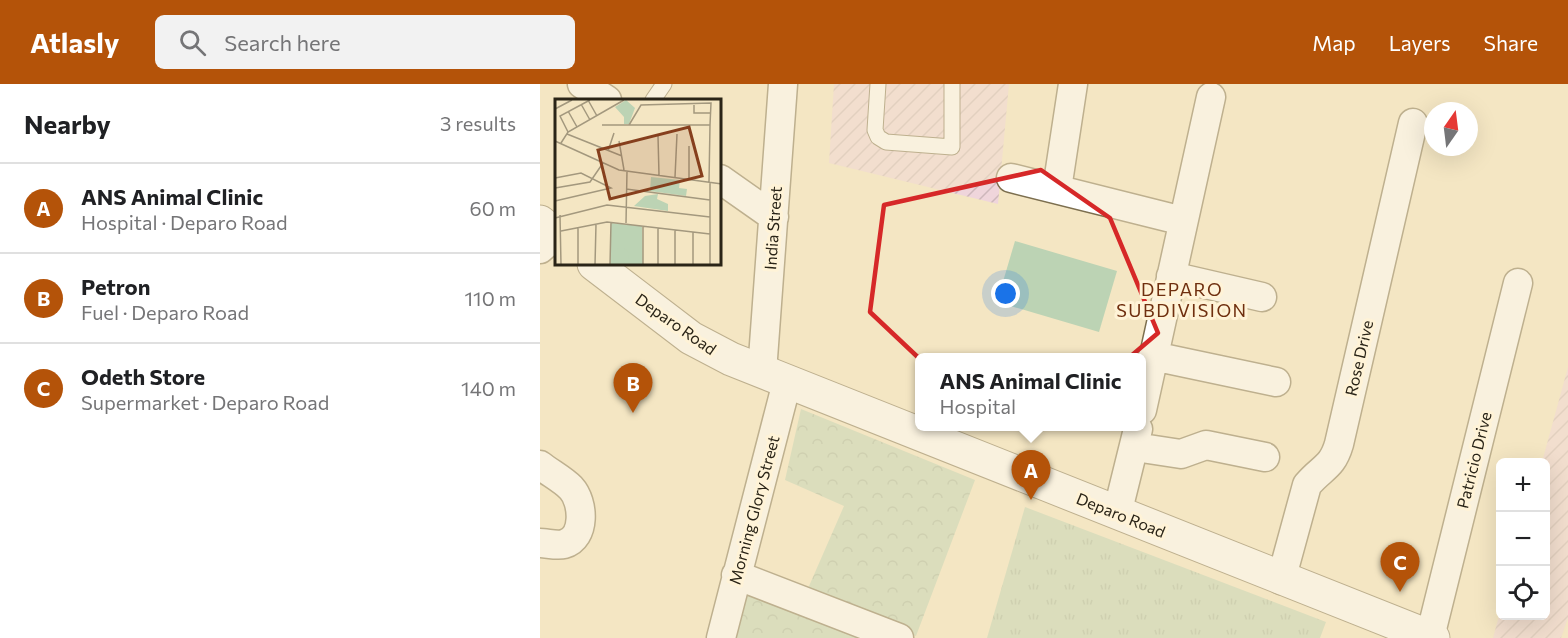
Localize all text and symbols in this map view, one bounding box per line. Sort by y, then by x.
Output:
search box [155,15,575,69]
text: Atlasly [30,25,119,59]
icon: search [176,26,209,59]
text: Search here [224,29,341,56]
text: Map [1312,30,1356,55]
text: Layers [1389,30,1451,55]
text: Share [1484,30,1538,55]
inset map [555,99,722,266]
north arrow [1424,102,1478,156]
text: Nearby [24,108,111,139]
text: 3 results [440,111,516,135]
text: ANS Animal Clinic [81,183,263,210]
street label: India Street [760,185,785,270]
text: A [36,196,51,220]
text: 60 m [470,196,516,220]
text: Hospital · Deparo Road [81,210,288,234]
text: Petron [81,273,150,300]
district label: DEPARO SUBDIVISION [1116,278,1248,321]
your location [991,279,1020,308]
text: B [37,286,50,310]
text: 110 m [465,286,516,310]
street label: Deparo Road [632,289,720,358]
text: Fuel · Deparo Road [81,300,249,324]
street label: Rose Drive [1341,318,1376,398]
popup [915,353,1146,431]
text: Odeth Store [81,363,205,390]
pin: B [614,364,652,413]
text: ANS Animal Clinic [939,367,1122,394]
text: C [37,376,50,400]
text: 140 m [461,376,516,400]
text: Supermarket · Deparo Road [81,390,329,414]
text: Hospital [939,394,1016,418]
street label: Patricio Drive [1452,410,1495,510]
street label: Morning Glory Street [724,433,783,587]
pin: A [1012,450,1050,500]
map controls [1496,458,1550,620]
button: + [1496,458,1550,512]
street label: Deparo Road [1074,488,1168,541]
button: − [1496,512,1550,566]
pin: C [1380,542,1420,592]
button: locate [1496,566,1550,620]

